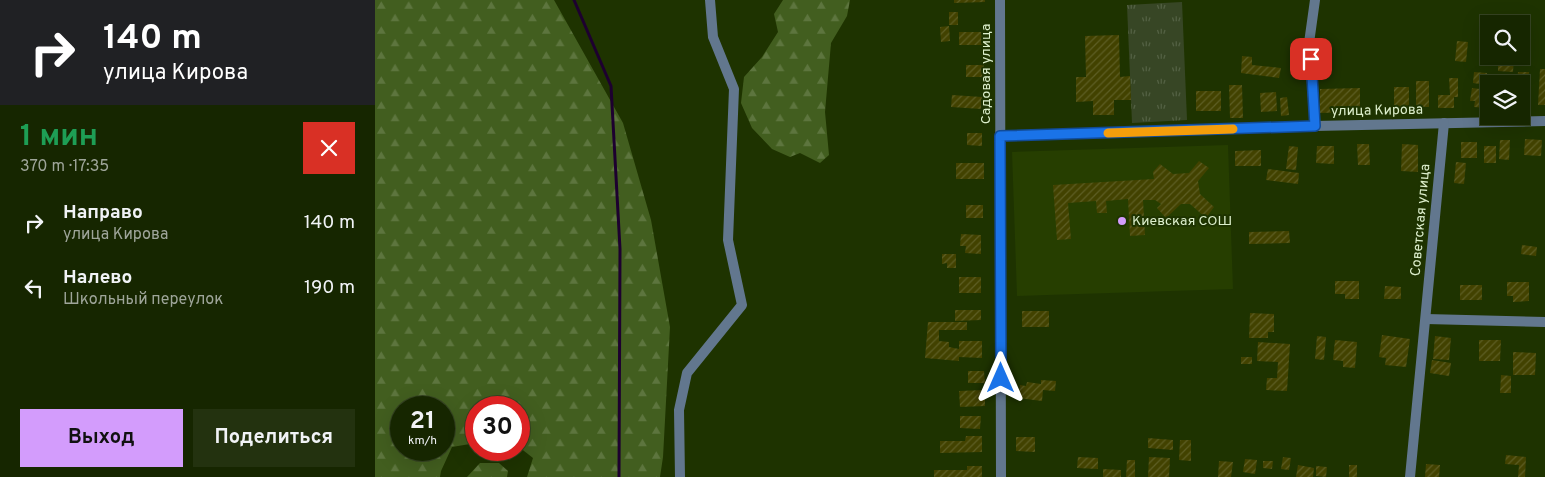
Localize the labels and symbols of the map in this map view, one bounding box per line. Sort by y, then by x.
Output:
street label: Садовая улица [978,24,995,124]
pin [1290,38,1332,80]
street label: улица Кирова [1331,102,1423,120]
street label: Советская улица [1408,163,1434,277]
place label: Киевская СОШ [1132,213,1232,230]
marker: Киевская СОШ [1116,215,1128,227]
position arrow [974,351,1026,403]
speed limit sign: 30 [465,396,530,461]

